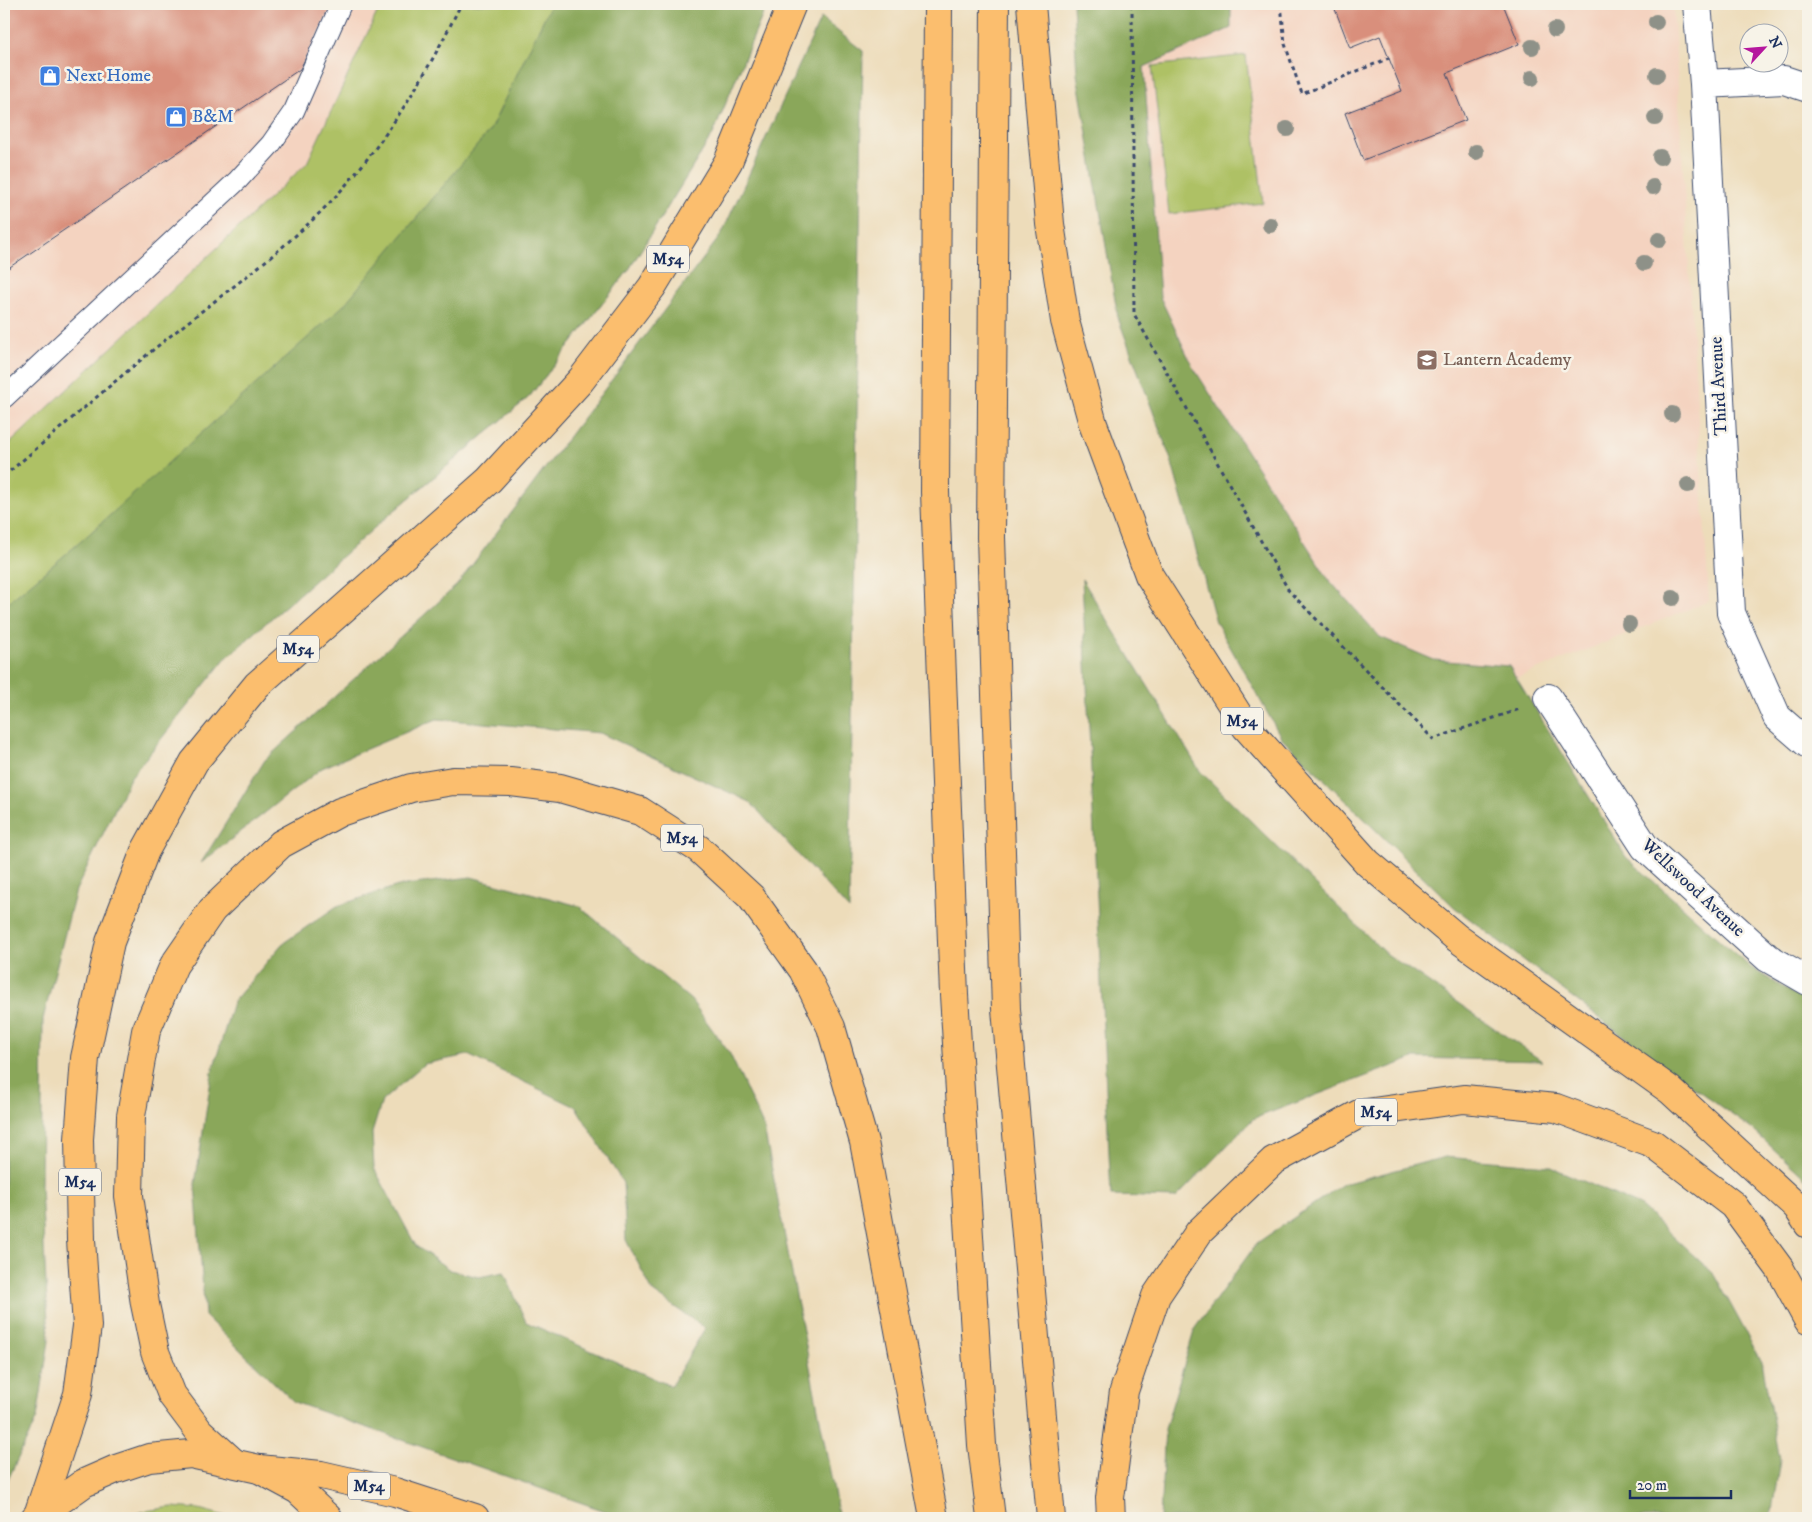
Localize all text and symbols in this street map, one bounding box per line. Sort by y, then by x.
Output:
north arrow [1740,22,1790,72]
text: N [1764,34,1786,52]
shop icon: Next Home [38,64,62,88]
place label: Next Home [66,65,151,87]
shop icon: B&M [164,105,188,129]
place label: B&M [192,106,234,128]
road number: M54 [647,245,689,272]
street label: Third Avenue [1705,336,1733,436]
school or university icon: Lantern Academy [1415,348,1439,372]
place label: Lantern Academy [1443,349,1572,371]
road number: M54 [277,636,319,662]
road number: M54 [1221,708,1263,734]
road number: M54 [661,824,703,851]
street label: Wellswood Avenue [1636,834,1749,942]
road number: M54 [1355,1098,1397,1126]
road number: M54 [59,1168,101,1196]
scale bar [1630,1467,1731,1499]
road number: M54 [348,1472,390,1500]
text: 20 m [1637,1476,1667,1495]

